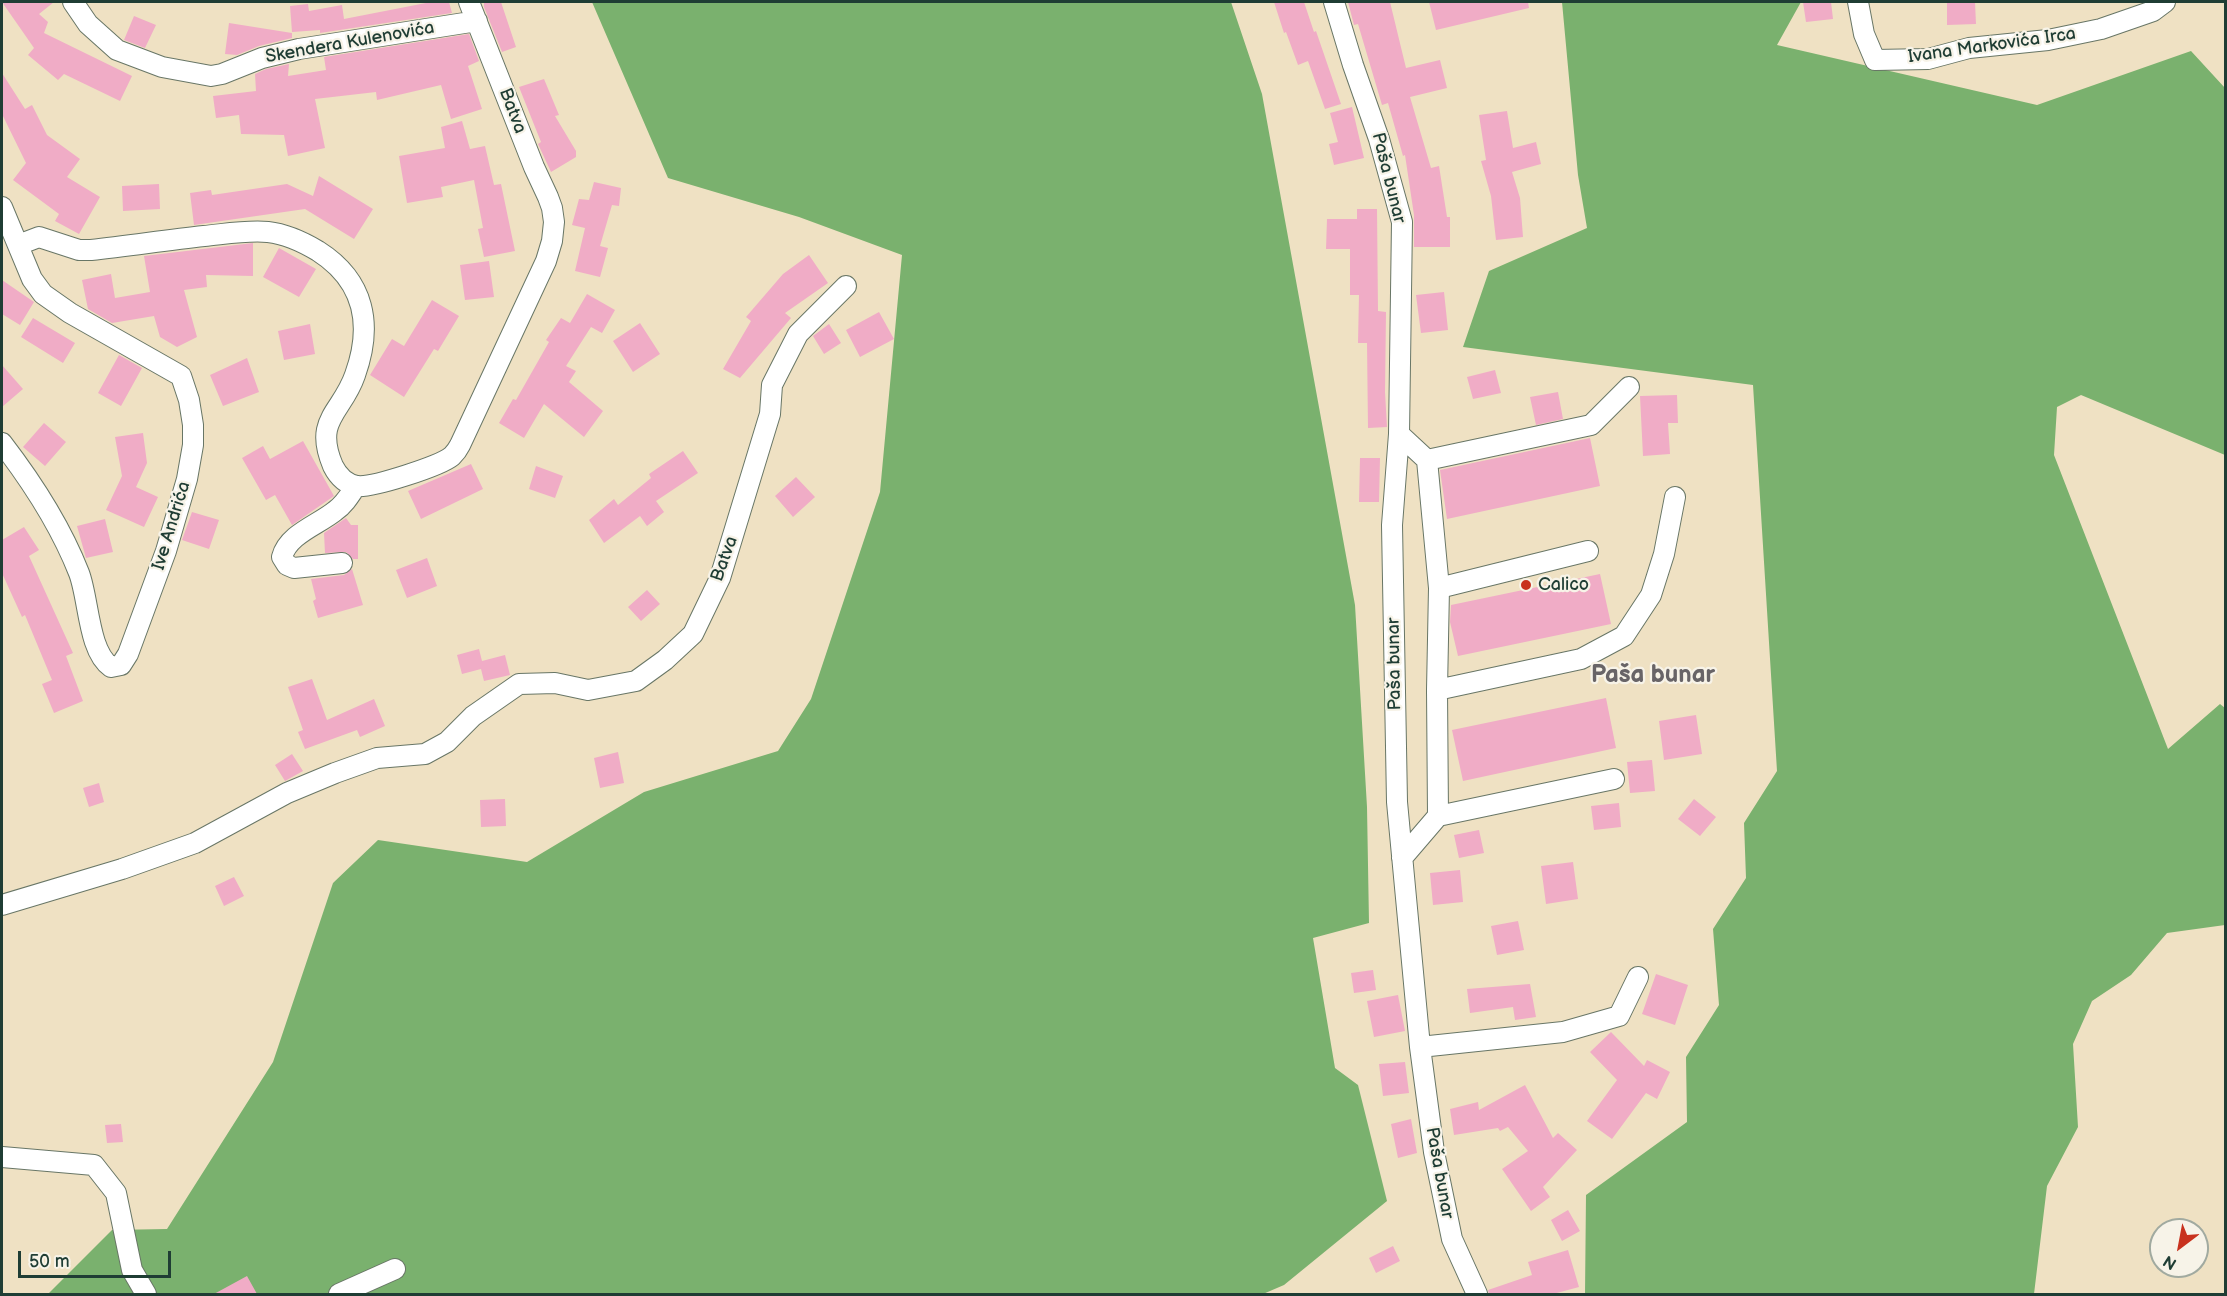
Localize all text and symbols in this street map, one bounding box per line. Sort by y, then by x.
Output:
street label: Skendera Kulenovića [264,17,436,69]
street label: Ivana Markovića Irca [1907,24,2077,68]
street label: Batva [494,85,530,137]
street label: Paša bunar [1366,130,1410,226]
street label: Ive Andrića [148,479,196,573]
street label: Batva [707,533,743,585]
place label: Calico [1538,574,1589,596]
marker: Calico [1519,578,1533,592]
street label: Paša bunar [1383,618,1407,710]
district label: Paša bunar [1591,662,1715,690]
street label: Paša bunar [1420,1126,1458,1220]
north arrow [2149,1218,2209,1278]
scale bar [21,1239,174,1277]
text: 50 m [29,1251,70,1272]
text: N [2160,1251,2180,1273]

